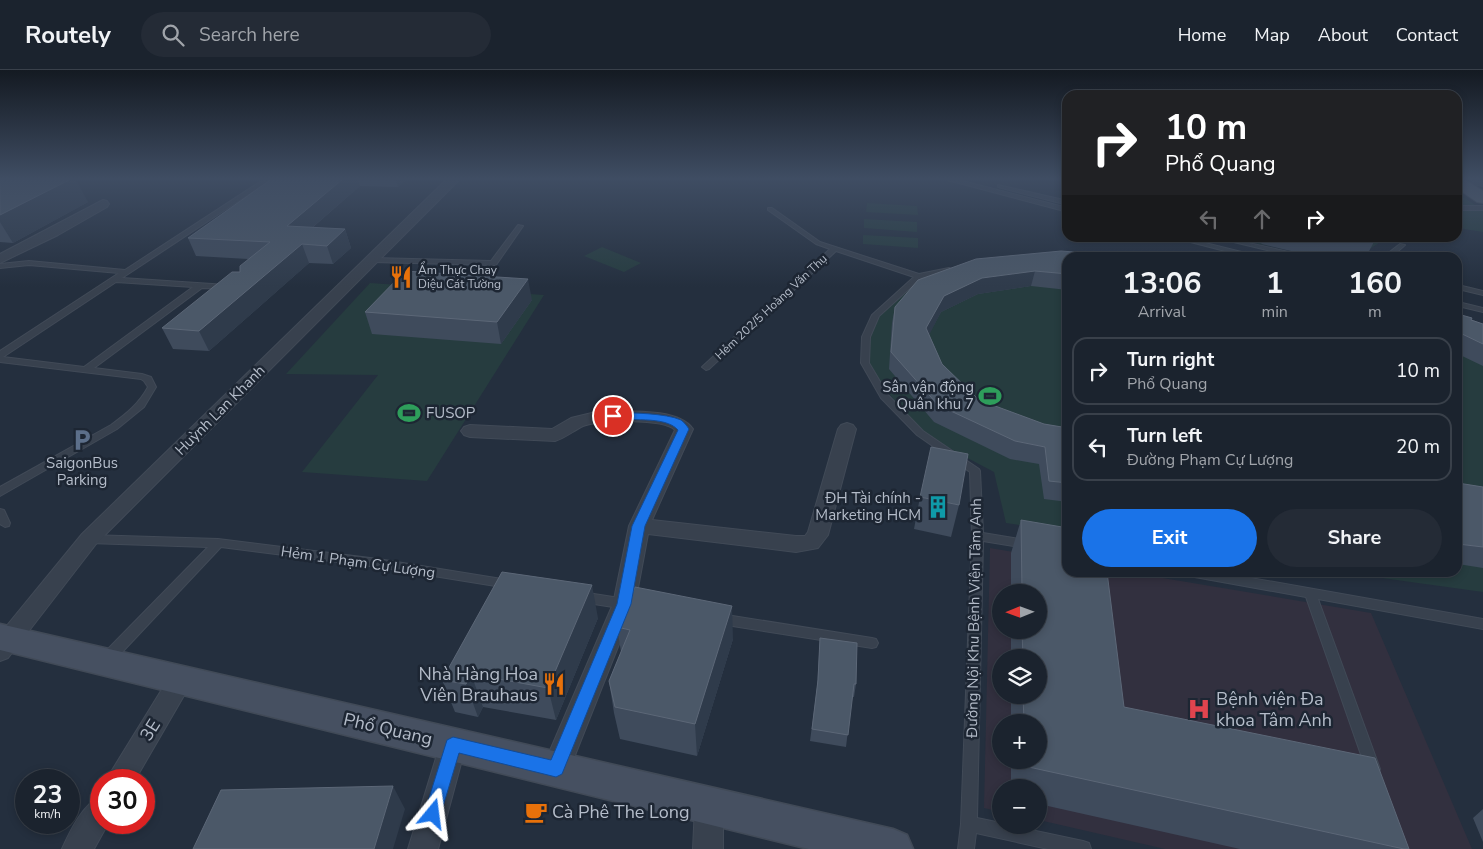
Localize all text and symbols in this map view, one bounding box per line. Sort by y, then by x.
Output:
search box [141,12,491,57]
text: Routely [25,19,111,51]
icon: search [159,21,187,49]
text: Search here [199,22,300,48]
text: Home [1178,23,1226,47]
text: Map [1254,23,1290,47]
text: About [1318,23,1368,47]
text: Contact [1396,23,1458,47]
text: 10 m [1165,104,1247,151]
icon: right [1082,110,1147,175]
text: Phổ Quang [1165,149,1276,179]
icon: left [1195,205,1223,233]
icon: ahead [1248,205,1276,233]
icon: right [1301,205,1329,233]
street label: Hẻm 202/5 Hoàng Văn Thụ [711,251,831,363]
place label: Ẩm Thực Chay Diệu Cát Tường [418,261,501,292]
text: 13:06 [1122,263,1201,304]
text: 1 [1266,263,1284,304]
text: 160 [1348,263,1402,304]
restaurant icon: Ẩm Thực Chay Diệu Cát Tường [388,264,414,290]
text: Arrival [1138,301,1186,323]
text: min [1261,301,1288,323]
text: m [1368,301,1382,323]
text: Turn right [1127,347,1214,373]
icon: right [1084,357,1112,385]
text: 10 m [1396,358,1440,384]
street label: Huỳnh Lan Khanh [171,361,269,459]
text: Phổ Quang [1127,373,1207,395]
place label: Sân vận động Quân khu 7 [882,377,974,414]
sports icon: Sân vận động Quân khu 7 [977,383,1003,409]
pin [592,395,634,437]
sports icon: FUSOP [396,400,422,426]
icon: arrive [599,402,627,430]
place label: FUSOP [426,403,476,423]
text: Turn left [1127,423,1202,449]
parking icon: SaigonBus Parking [69,427,95,453]
icon: left [1084,433,1112,461]
text: 20 m [1396,434,1440,460]
text: Đường Phạm Cự Lượng [1127,449,1293,471]
place label: SaigonBus Parking [46,453,118,490]
place label: ĐH Tài chính - Marketing HCM [815,488,921,525]
building icon: ĐH Tài chính - Marketing HCM [925,494,951,520]
street label: Đường Nội Khu Bệnh Viện Tâm Anh [962,498,986,739]
button: Exit [1082,509,1257,567]
button: Share [1267,509,1442,567]
street label: Hẻm 1 Phạm Cự Lượng [279,541,437,583]
north arrow [992,584,1048,639]
map controls [992,584,1047,834]
button: layers [992,649,1047,704]
place label: Nhà Hàng Hoa Viên Brauhaus [418,662,538,707]
restaurant icon: Nhà Hàng Hoa Viên Brauhaus [541,671,567,697]
place label: Bệnh viện Đa khoa Tâm Anh [1216,687,1332,732]
hospital icon: Bệnh viện Đa khoa Tâm Anh [1186,696,1212,722]
street label: Phổ Quang [341,707,435,751]
button: + [992,714,1047,769]
street label: 3E [134,715,166,745]
speed limit sign: 30 [90,769,155,834]
text: 23 [32,778,63,812]
button: − [992,779,1047,834]
position arrow [406,787,458,839]
cafe icon: Cà Phê The Long [523,799,549,825]
place label: Cà Phê The Long [552,800,690,824]
text: km/h [34,806,61,822]

